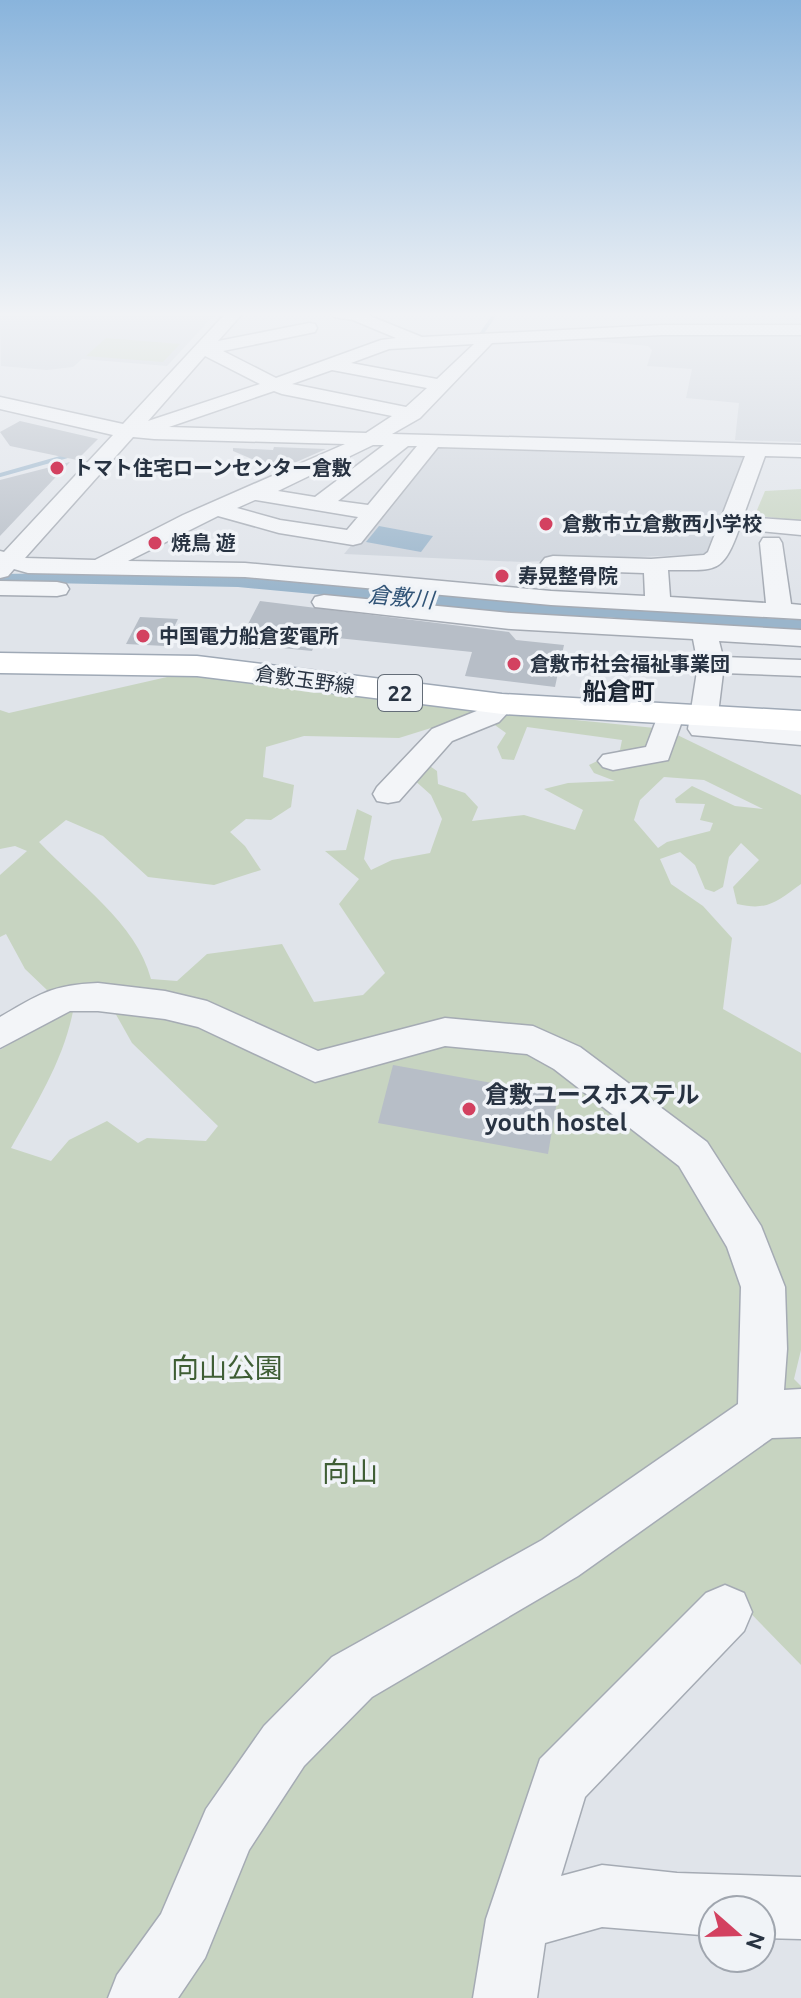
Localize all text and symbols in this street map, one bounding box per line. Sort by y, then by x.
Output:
place label: トマト住宅ローンセンター倉敷 [73,456,352,479]
marker: トマト住宅ローンセンター倉敷 [48,459,66,477]
place label: 倉敷市立倉敷西小学校 [562,512,762,535]
marker: 倉敷市立倉敷西小学校 [537,515,555,533]
place label: 焼鳥 遊 [171,531,236,554]
marker: 焼鳥 遊 [146,534,164,552]
place label: 寿晃整骨院 [518,564,618,587]
marker: 寿晃整骨院 [493,567,511,585]
water label: 倉敷川 [367,581,437,612]
place label: 中国電力船倉変電所 [159,624,339,647]
marker: 中国電力船倉変電所 [134,627,152,645]
place label: 倉敷市社会福祉事業団 [530,652,730,675]
marker: 倉敷市社会福祉事業団 [505,655,523,673]
street label: 倉敷玉野線 [254,661,356,698]
road number: 22 [378,675,422,711]
district label: 船倉町 [583,678,655,705]
place label: 倉敷ユースホステル youth hostel [485,1081,700,1136]
marker: 倉敷ユースホステル youth hostel [460,1100,478,1118]
park label: 向山公園 [171,1352,283,1383]
park label: 向山 [322,1456,378,1487]
north arrow [697,1894,777,1974]
text: N [742,1929,771,1953]

